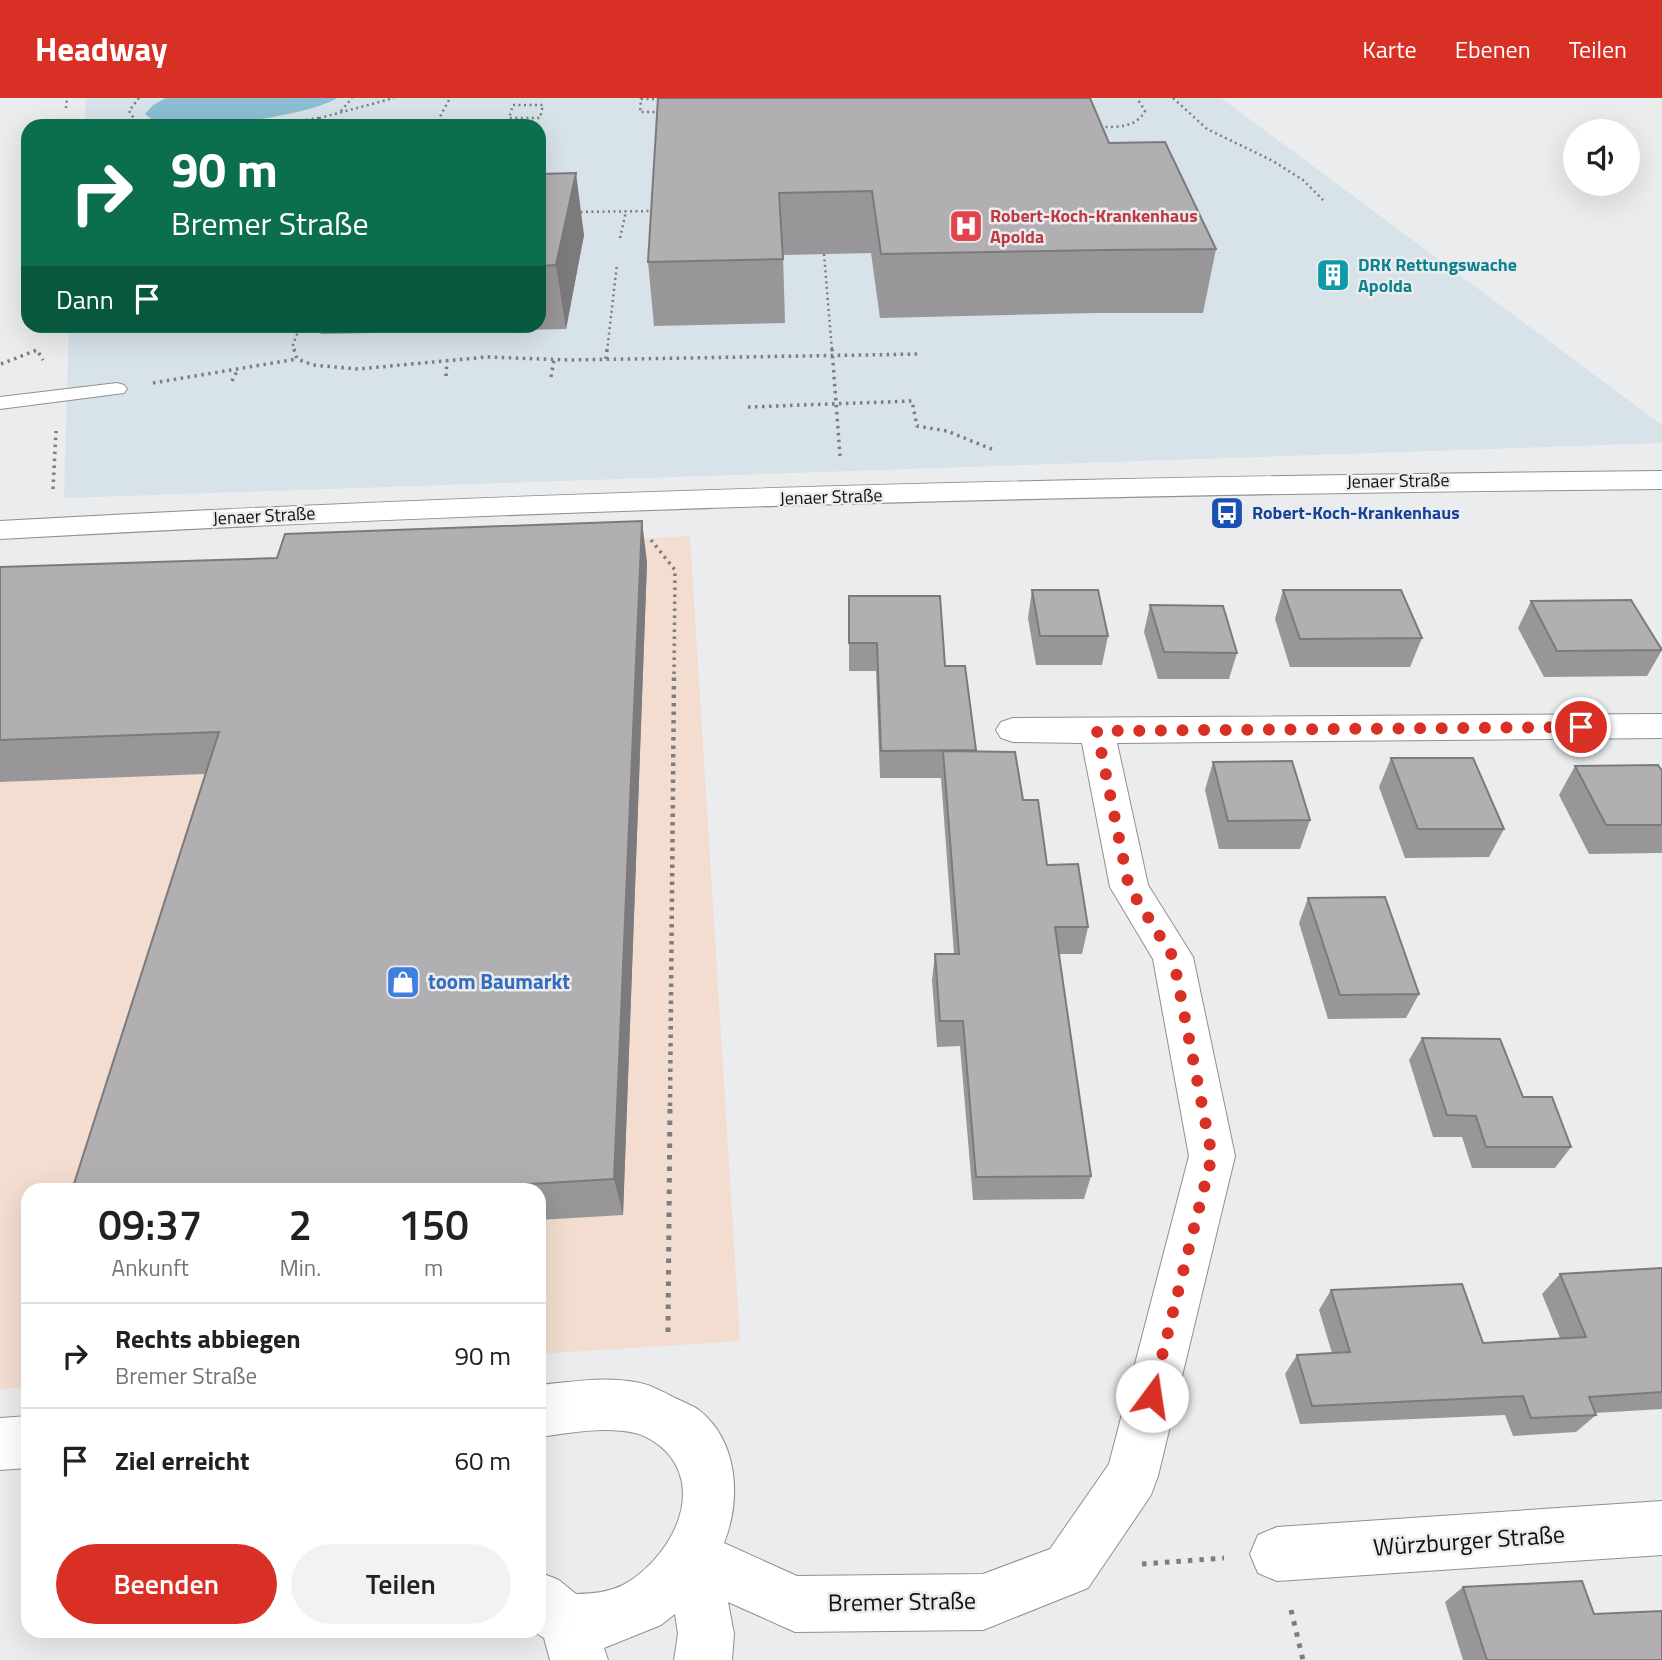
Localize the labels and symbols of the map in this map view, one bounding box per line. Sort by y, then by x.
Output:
place label: Robert-Koch-Krankenhaus Apolda [990,202,1198,250]
hospital icon: Robert-Koch-Krankenhaus Apolda [947,207,985,245]
place label: DRK Rettungswache Apolda [1358,251,1517,299]
building icon: DRK Rettungswache Apolda [1314,256,1352,294]
street label: Jenaer Straße [1346,466,1450,495]
street label: Jenaer Straße [779,481,883,512]
bus stop icon: Robert-Koch-Krankenhaus [1208,494,1246,532]
street label: Jenaer Straße [212,499,316,532]
place label: Robert-Koch-Krankenhaus [1252,499,1460,526]
pin [1551,697,1611,757]
shop icon: toom Baumarkt [384,963,422,1001]
place label: toom Baumarkt [428,965,570,997]
position arrow [1115,1359,1189,1433]
street label: Würzburger Straße [1372,1515,1566,1565]
street label: Bremer Straße [828,1582,976,1620]

